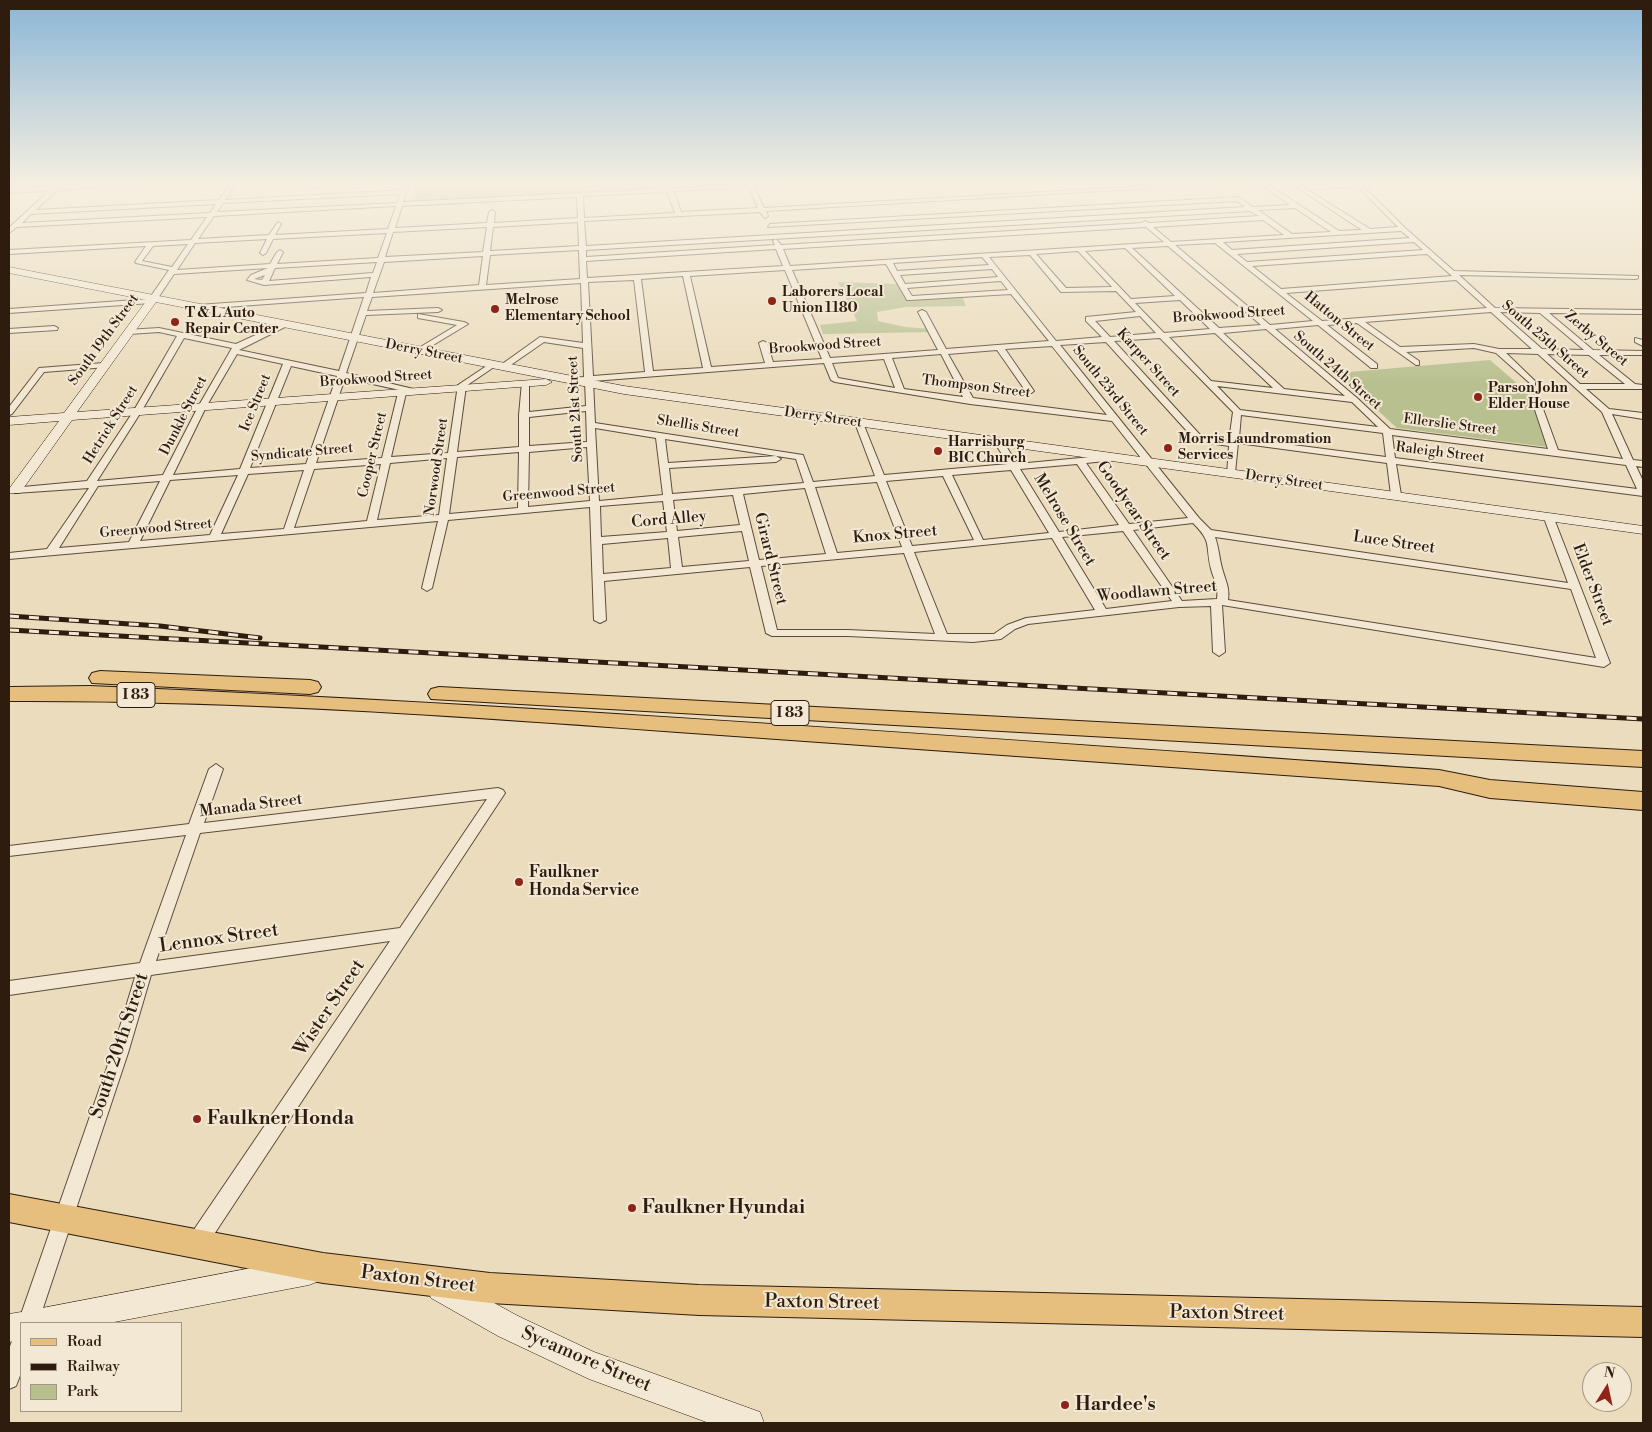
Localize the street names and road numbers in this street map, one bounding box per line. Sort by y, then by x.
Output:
street label: Hatton Street [1301,289,1377,355]
street label: South 19th Street [65,291,143,389]
street label: South 25th Street [1498,297,1592,383]
street label: Brookwood Street [1172,303,1286,327]
street label: Zerby Street [1561,308,1631,370]
street label: Karper Street [1113,325,1183,401]
street label: South 24th Street [1290,328,1384,414]
street label: Brookwood Street [768,334,882,358]
street label: Derry Street [384,336,464,368]
street label: South 23rd Street [1069,343,1151,439]
street label: South 21st Street [565,355,587,463]
street label: Brookwood Street [319,367,433,391]
street label: Ice Street [237,372,275,434]
street label: Thompson Street [921,372,1031,402]
street label: Dunkle Street [157,374,211,458]
street label: Hetrick Street [80,383,142,467]
street label: Derry Street [783,404,863,432]
street label: Cooper Street [355,410,391,500]
street label: Ellerslie Street [1402,411,1498,439]
street label: Shellis Street [656,412,740,442]
street label: Norwood Street [422,417,452,517]
street label: Raleigh Street [1395,439,1485,467]
street label: Syndicate Street [250,440,354,466]
street label: Goodyear Street [1092,458,1174,564]
street label: Derry Street [1244,467,1324,495]
street label: Melrose Street [1029,470,1099,570]
street label: Greenwood Street [502,480,616,506]
street label: Cord Alley [631,507,707,533]
street label: Girard Street [749,511,791,607]
street label: Greenwood Street [99,516,213,542]
street label: Knox Street [852,522,938,548]
street label: Luce Street [1352,528,1436,558]
street label: Elder Street [1568,541,1616,629]
street label: Woodlawn Street [1096,577,1218,607]
road number: I 83 [117,682,155,708]
road number: I 83 [771,700,809,726]
street label: Manada Street [198,790,304,822]
street label: Lennox Street [158,919,280,959]
street label: Wister Street [289,956,371,1060]
street label: South 20th Street [86,970,154,1122]
street label: Paxton Street [359,1262,477,1298]
street label: Paxton Street [764,1291,880,1315]
street label: Paxton Street [1169,1302,1285,1326]
street label: Sycamore Street [518,1322,654,1398]

